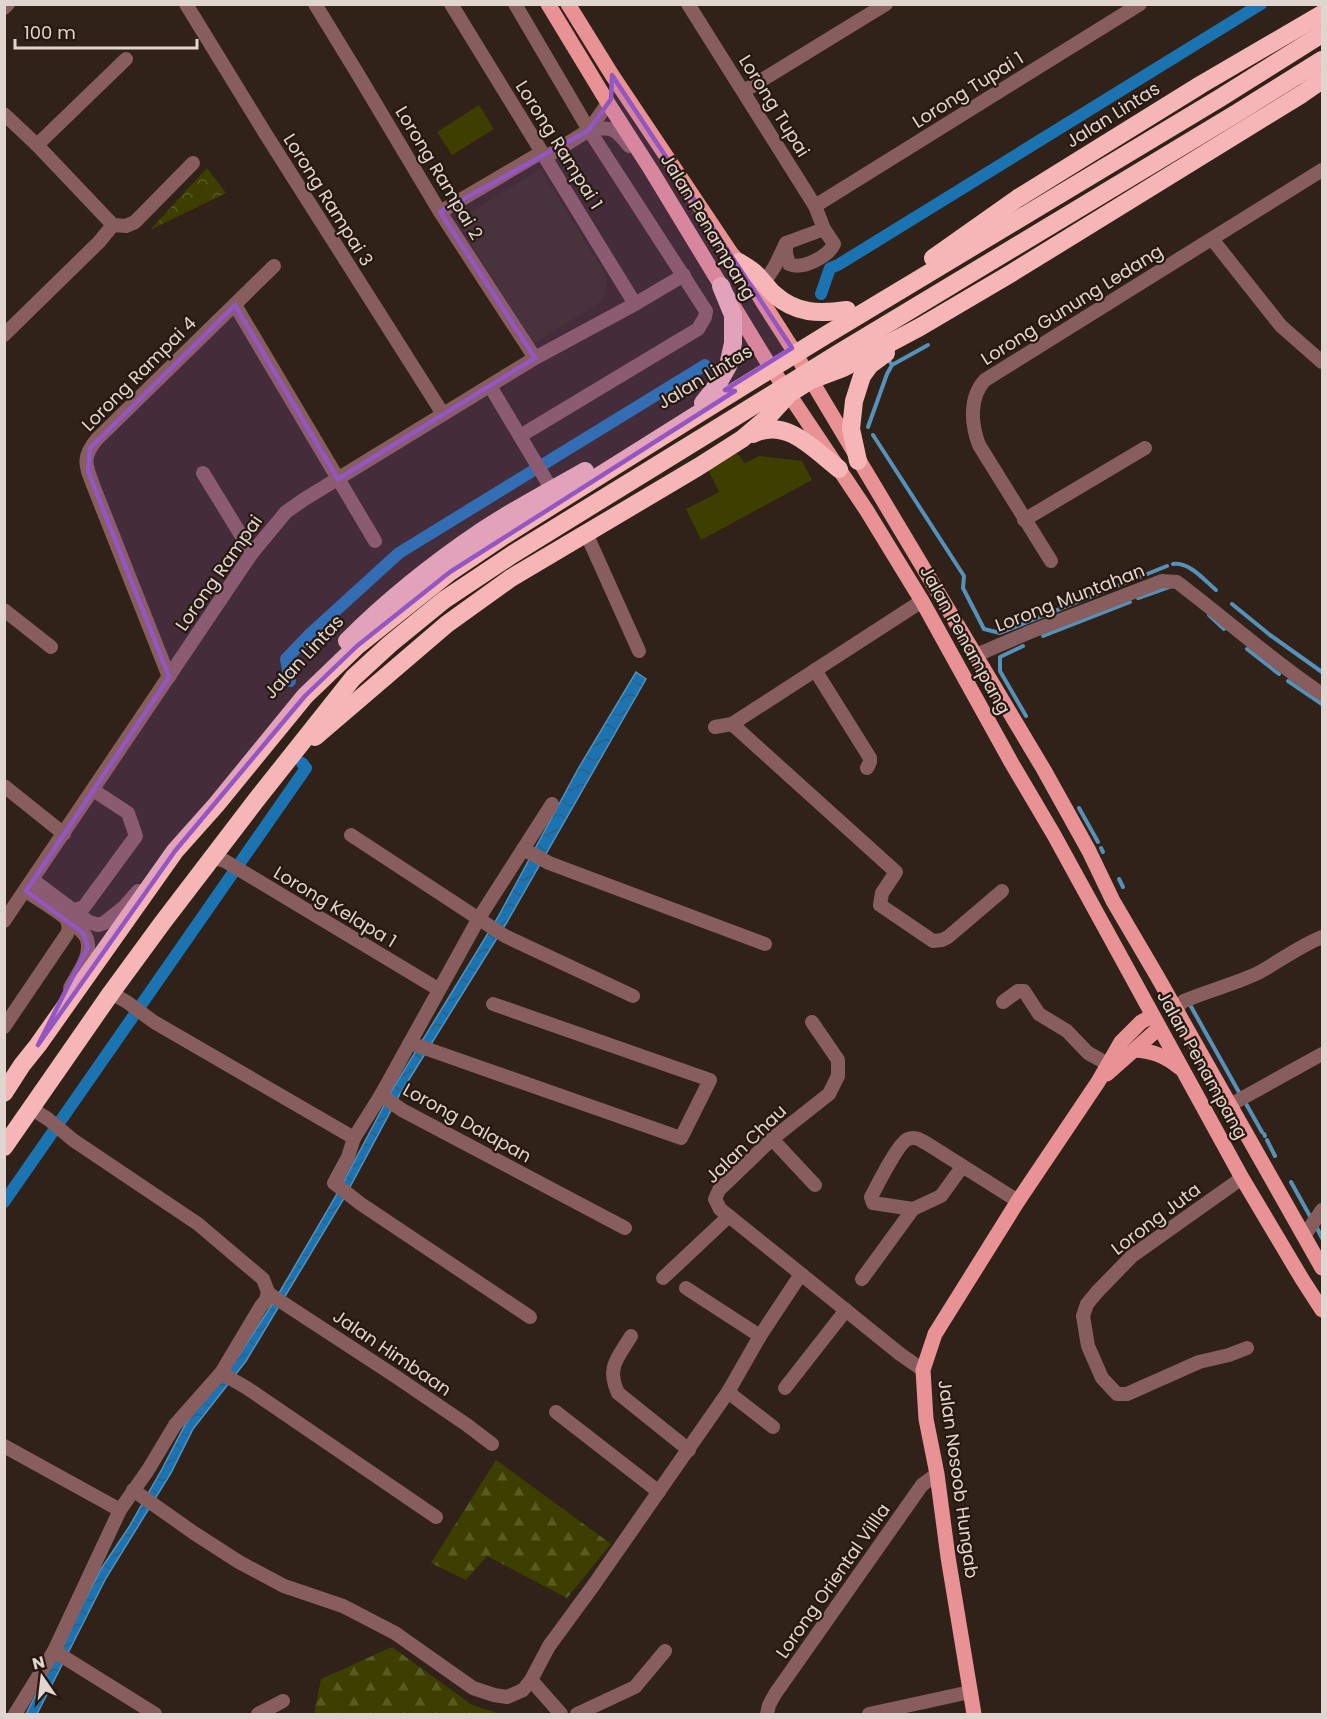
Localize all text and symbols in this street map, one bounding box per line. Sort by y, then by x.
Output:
scale bar [15,12,196,50]
text: 100 m [24,20,76,45]
street label: Lorong Tupai 1 [907,45,1028,134]
street label: Lorong Tupai [733,50,816,162]
street label: Lorong Rampai 1 [510,76,609,214]
street label: Jalan Lintas [1061,76,1165,153]
street label: Lorong Rampai 2 [390,101,489,244]
street label: Lorong Rampai 3 [278,129,379,271]
street label: Jalan Penampang [655,149,762,305]
street label: Lorong Gunung Ledang [976,238,1167,371]
street label: Lorong Rampai 4 [76,311,201,436]
street label: Jalan Lintas [653,338,757,415]
street label: Lorong Rampai [169,510,268,636]
street label: Lorong Muntahan [991,557,1148,638]
street label: Jalan Penampang [914,561,1017,719]
street label: Jalan Lintas [258,609,349,704]
street label: Lorong Kelapa 1 [269,860,401,953]
street label: Jalan Penampang [1151,986,1254,1144]
street label: Lorong Dalapan [398,1077,536,1168]
street label: Jalan Chau [700,1099,792,1189]
street label: Lorong Juta [1106,1177,1205,1260]
street label: Jalan Himbaan [328,1304,457,1402]
street label: Jalan Nosoob Hungab [932,1378,985,1580]
street label: Lorong Oriental Villla [770,1498,896,1663]
north arrow [12,1647,72,1707]
text: N [30,1650,47,1676]

